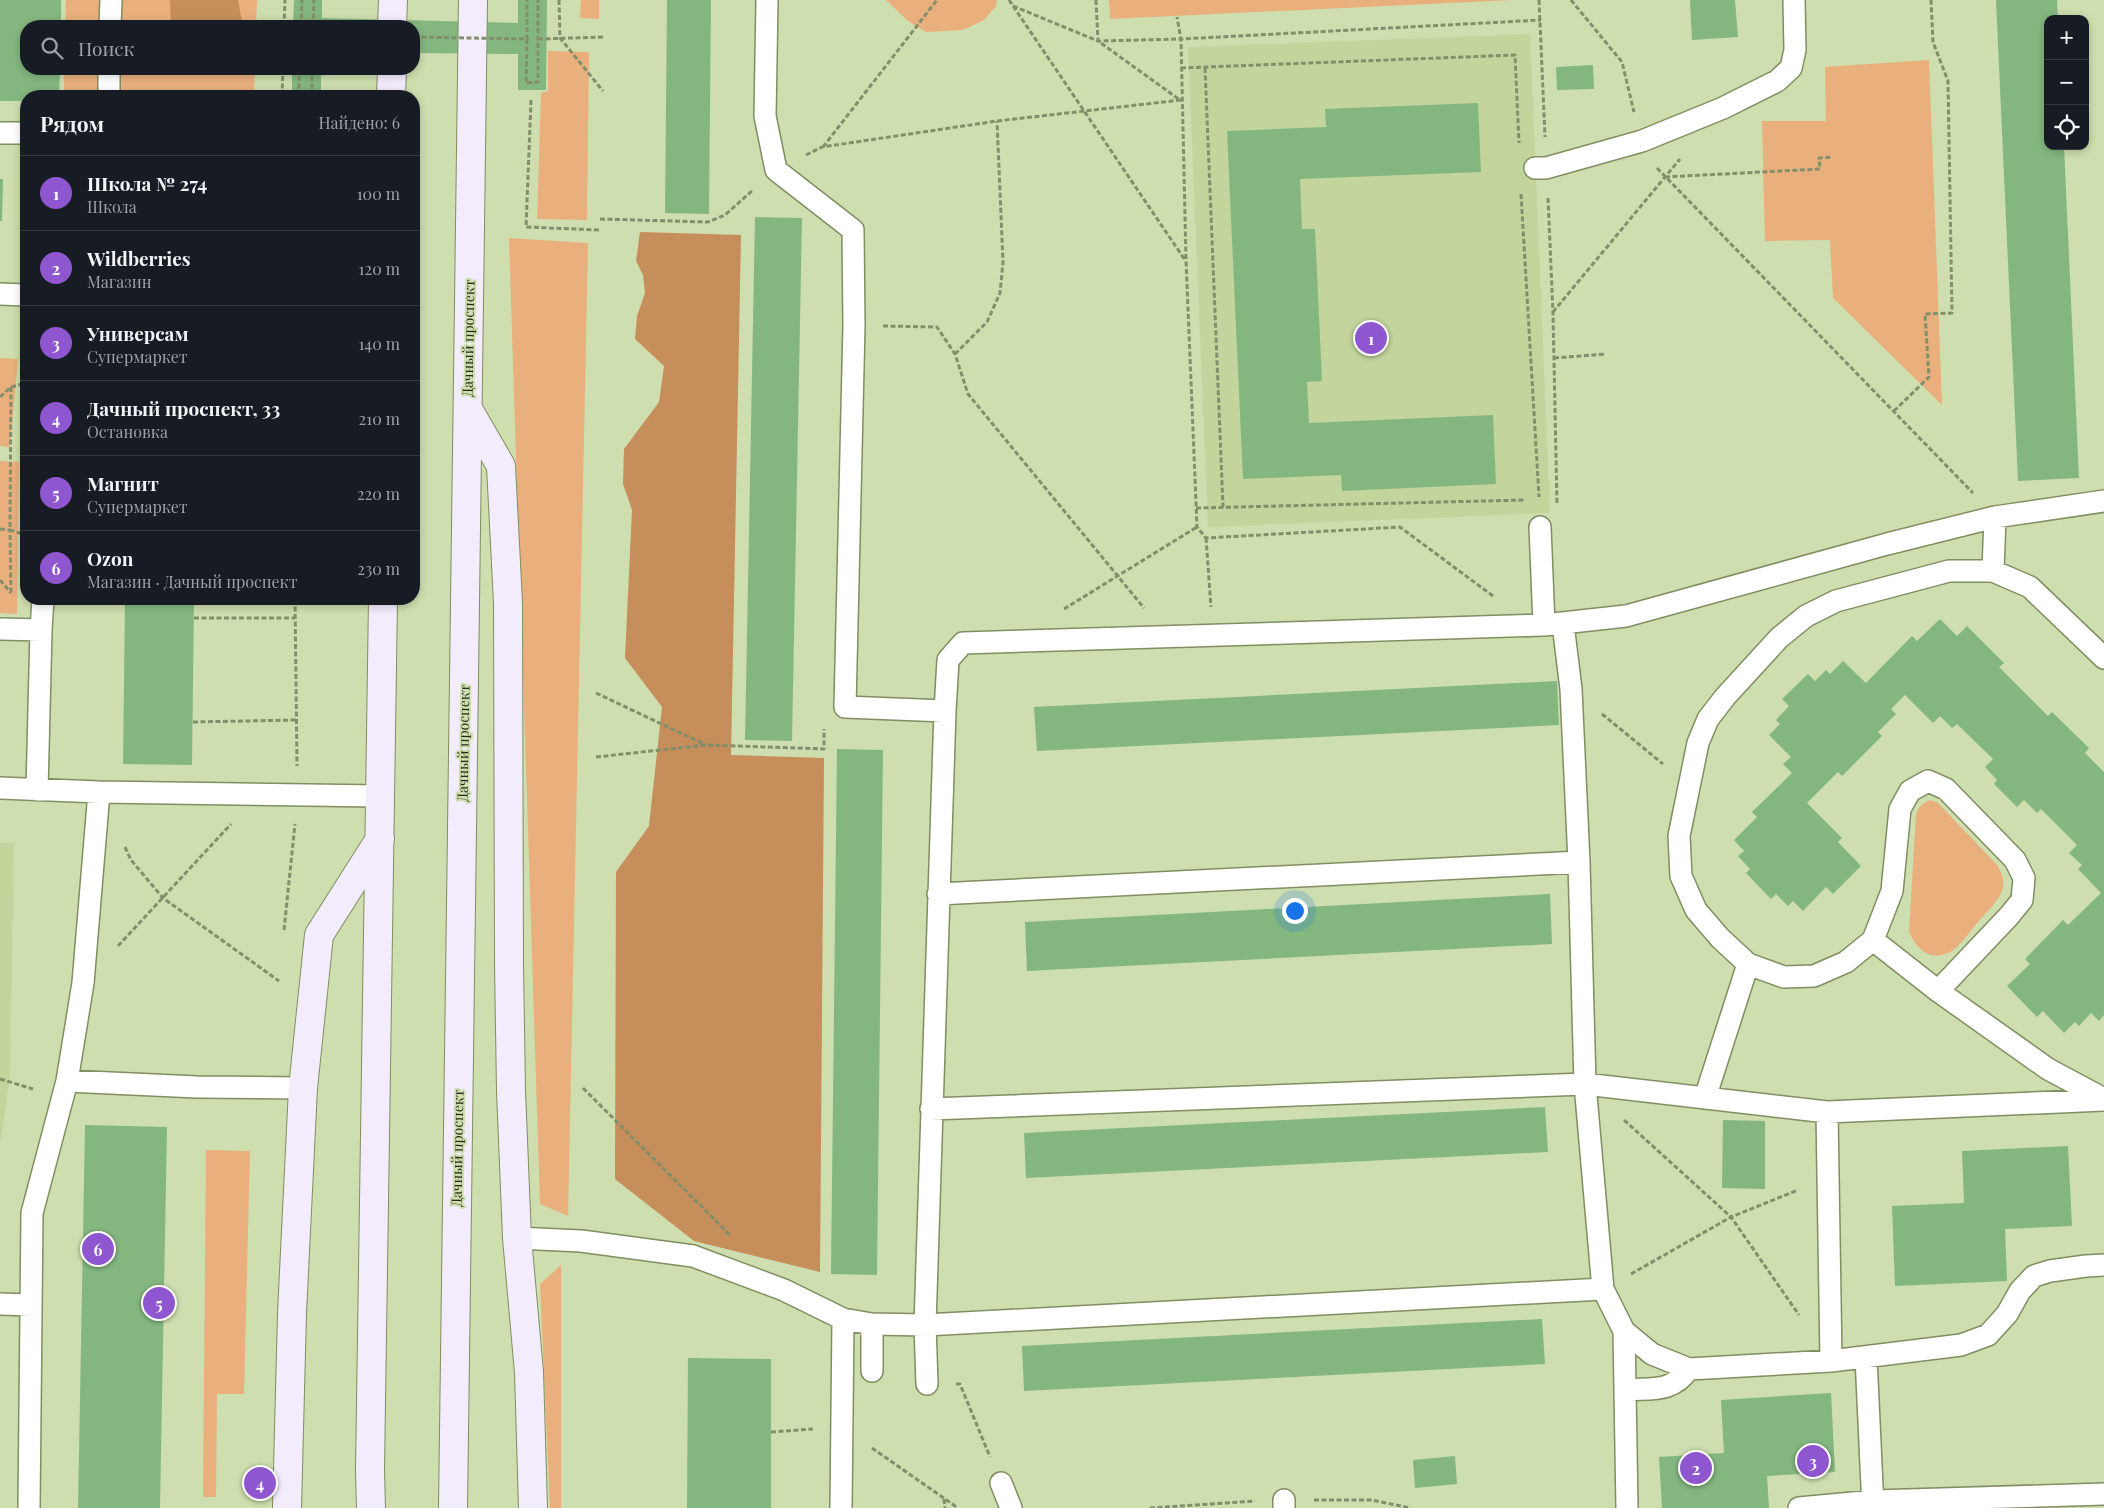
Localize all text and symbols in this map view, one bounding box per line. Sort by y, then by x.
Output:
map controls [2044,15,2089,150]
button: + [2044,15,2089,60]
search box [20,20,420,75]
icon: search [38,34,66,62]
text: Поиск [78,35,134,61]
button: − [2044,60,2089,105]
button: locate [2044,105,2089,150]
text: Рядом [40,109,104,137]
text: Найдено: 6 [318,112,400,133]
text: Школа № 274 [87,170,207,196]
text: 1 [53,183,59,204]
text: 100 m [357,183,400,204]
text: Школа [87,196,137,217]
text: Wildberries [87,245,191,271]
text: 2 [52,258,60,279]
text: 120 m [359,258,400,279]
text: Магазин [87,271,152,292]
street label: Дачный проспект [457,279,479,397]
pin: 1 [1355,319,1387,357]
text: Универсам [87,320,189,346]
text: 3 [52,333,60,354]
text: 140 m [358,333,400,354]
text: Супермаркет [87,346,188,367]
text: Дачный проспект, 33 [87,395,280,421]
text: 4 [52,408,60,429]
text: 210 m [359,408,400,429]
text: Остановка [87,421,168,442]
text: Магнит [87,470,159,496]
text: 5 [52,483,60,504]
text: 220 m [357,483,400,504]
text: Супермаркет [87,496,188,517]
text: Ozon [87,545,133,571]
text: 6 [52,558,60,579]
text: 230 m [357,558,400,579]
text: Магазин · Дачный проспект [87,571,298,592]
street label: Дачный проспект [452,684,474,802]
your location [1282,898,1308,924]
street label: Дачный проспект [446,1089,468,1207]
pin: 6 [82,1230,114,1268]
pin: 5 [143,1284,175,1322]
pin: 3 [1797,1442,1829,1480]
pin: 2 [1680,1449,1712,1487]
pin: 4 [244,1464,276,1502]

